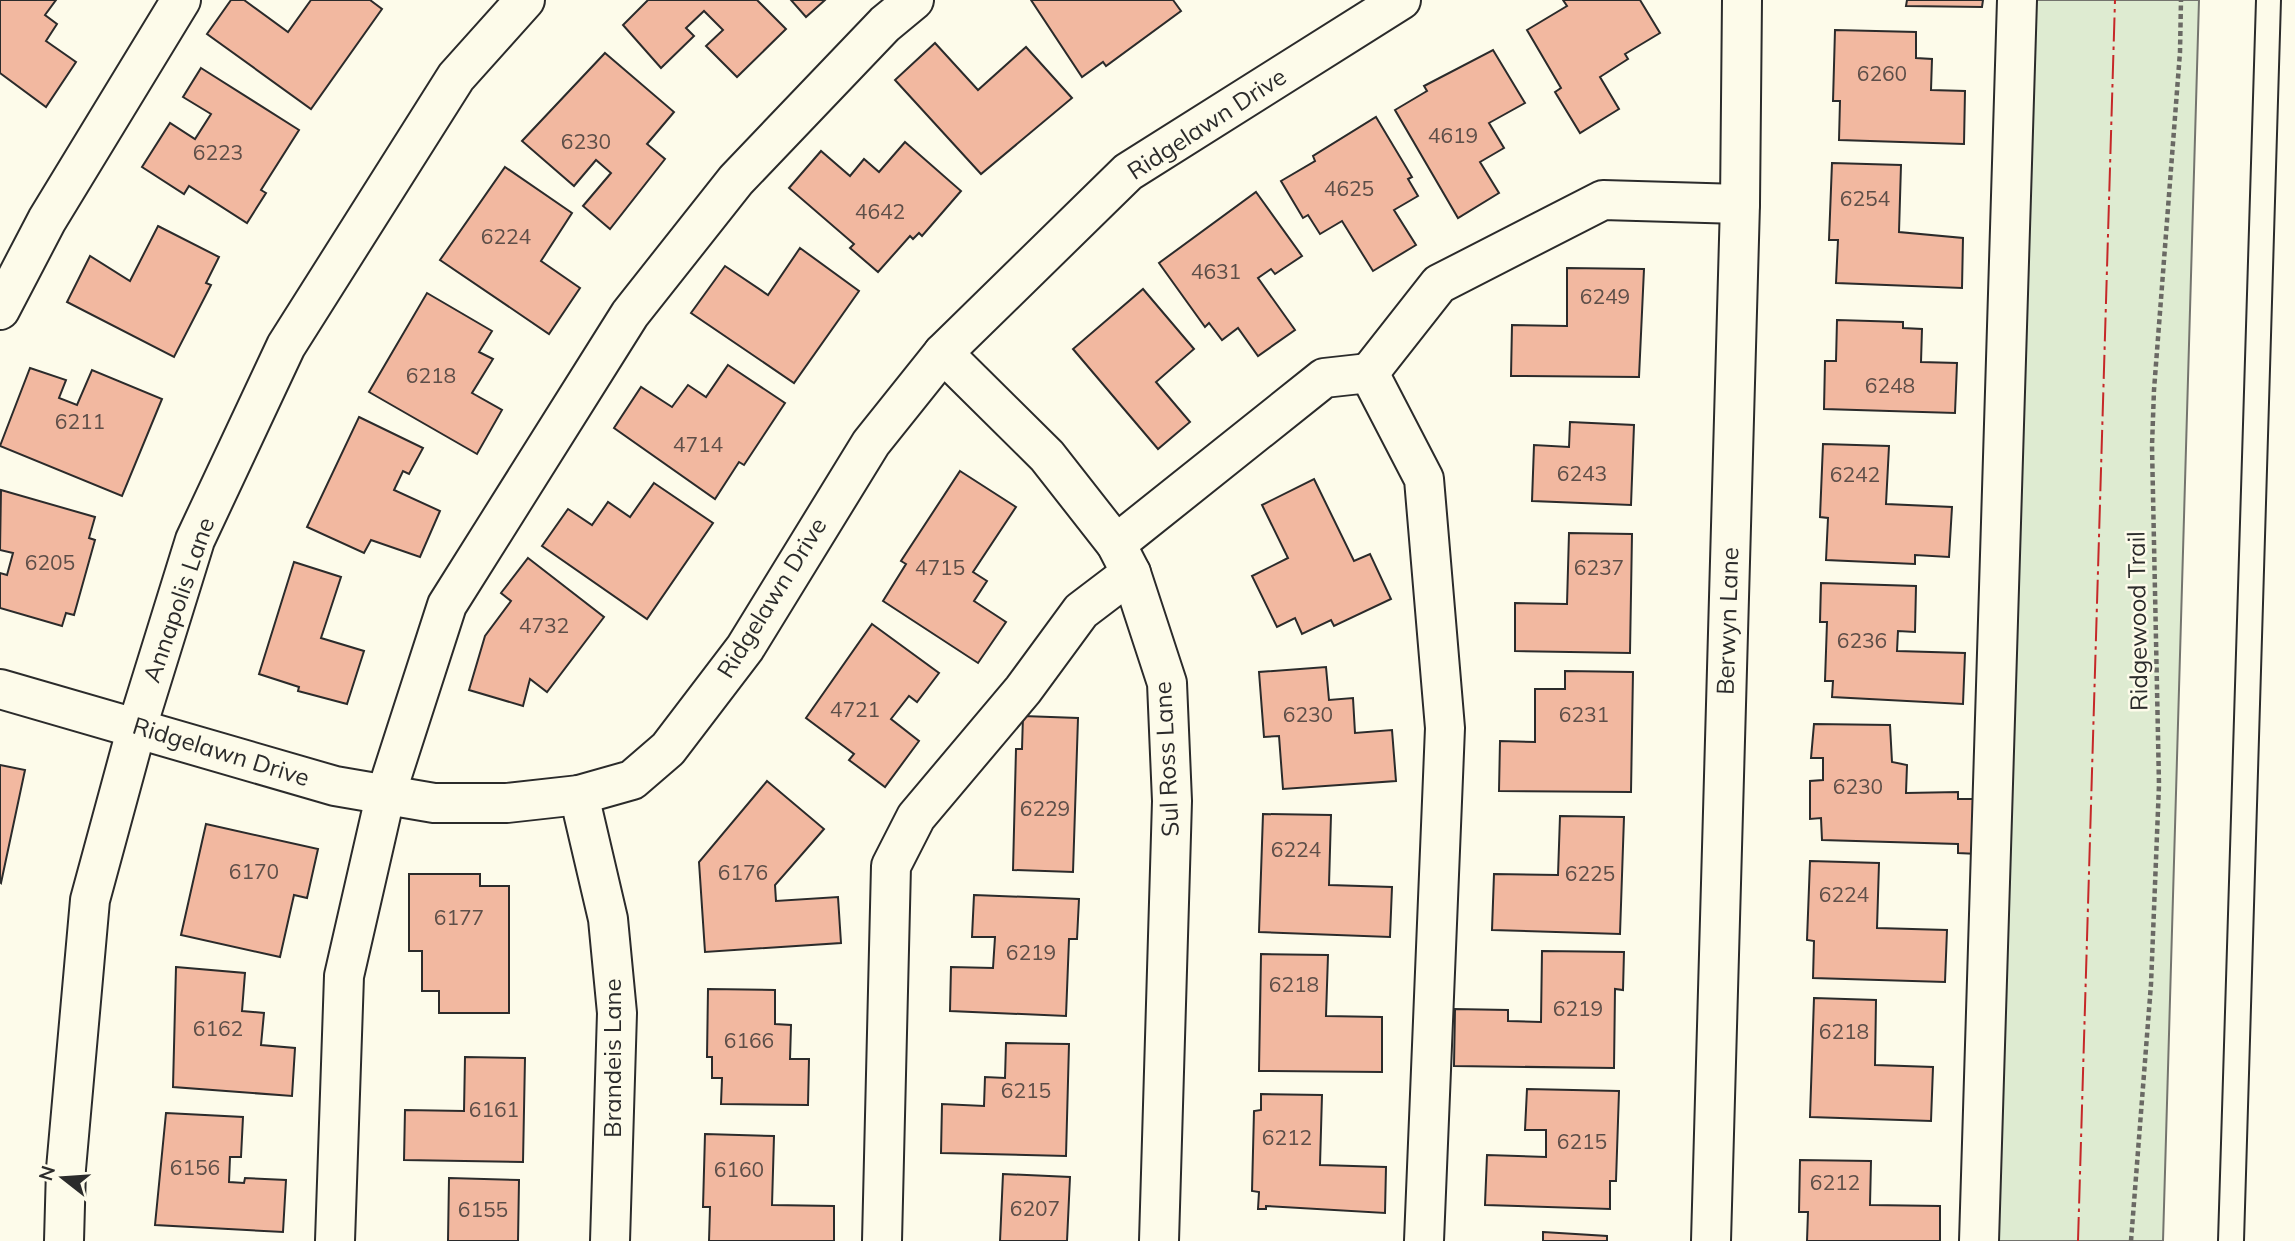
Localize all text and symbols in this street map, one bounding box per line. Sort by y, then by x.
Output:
house number: 6260 [1857,60,1907,86]
street label: Ridgelawn Drive [1121,61,1292,186]
house number: 4619 [1428,122,1478,148]
house number: 6230 [561,128,611,154]
house number: 6223 [193,139,243,165]
house number: 4625 [1324,175,1374,201]
house number: 6254 [1840,185,1891,211]
house number: 4642 [855,198,905,224]
house number: 6224 [481,223,532,249]
house number: 4631 [1191,258,1241,284]
house number: 6249 [1580,283,1630,309]
house number: 6218 [406,362,456,388]
house number: 6248 [1865,372,1915,398]
house number: 6211 [55,408,105,434]
house number: 4714 [673,431,724,457]
house number: 6243 [1557,460,1607,486]
house number: 6242 [1830,461,1880,487]
street label: Ridgelawn Drive [710,512,832,683]
street label: Annapolis Lane [136,513,220,686]
street label: Ridgewood Trail [2120,531,2154,711]
street label: Berwyn Lane [1709,547,1745,695]
house number: 6205 [25,549,75,575]
house number: 4715 [915,554,965,580]
house number: 6237 [1574,554,1624,580]
house number: 4732 [519,612,569,638]
house number: 6236 [1837,627,1887,653]
street label: Sul Ross Lane [1147,681,1185,837]
house number: 4721 [830,696,880,722]
house number: 6230 [1283,701,1333,727]
house number: 6231 [1559,701,1609,727]
street label: Ridgelawn Drive [129,710,313,792]
house number: 6230 [1833,773,1883,799]
house number: 6229 [1020,795,1070,821]
house number: 6224 [1271,836,1322,862]
house number: 6170 [229,858,279,884]
house number: 6176 [718,859,768,885]
house number: 6225 [1565,860,1615,886]
house number: 6224 [1819,881,1870,907]
house number: 6177 [434,904,484,930]
house number: 6219 [1006,939,1056,965]
house number: 6218 [1269,971,1319,997]
street label: Brandeis Lane [597,978,627,1138]
house number: 6219 [1553,995,1603,1021]
house number: 6162 [193,1015,243,1041]
house number: 6218 [1819,1018,1869,1044]
house number: 6166 [724,1027,774,1053]
house number: 6215 [1001,1077,1051,1103]
house number: 6161 [469,1096,519,1122]
house number: 6212 [1262,1124,1312,1150]
house number: 6215 [1557,1128,1607,1154]
north arrow [28,1143,98,1213]
house number: 6156 [170,1154,220,1180]
house number: 6160 [714,1156,764,1182]
text: N [33,1163,60,1183]
house number: 6212 [1810,1169,1860,1195]
house number: 6207 [1010,1195,1060,1221]
house number: 6155 [458,1196,508,1222]

